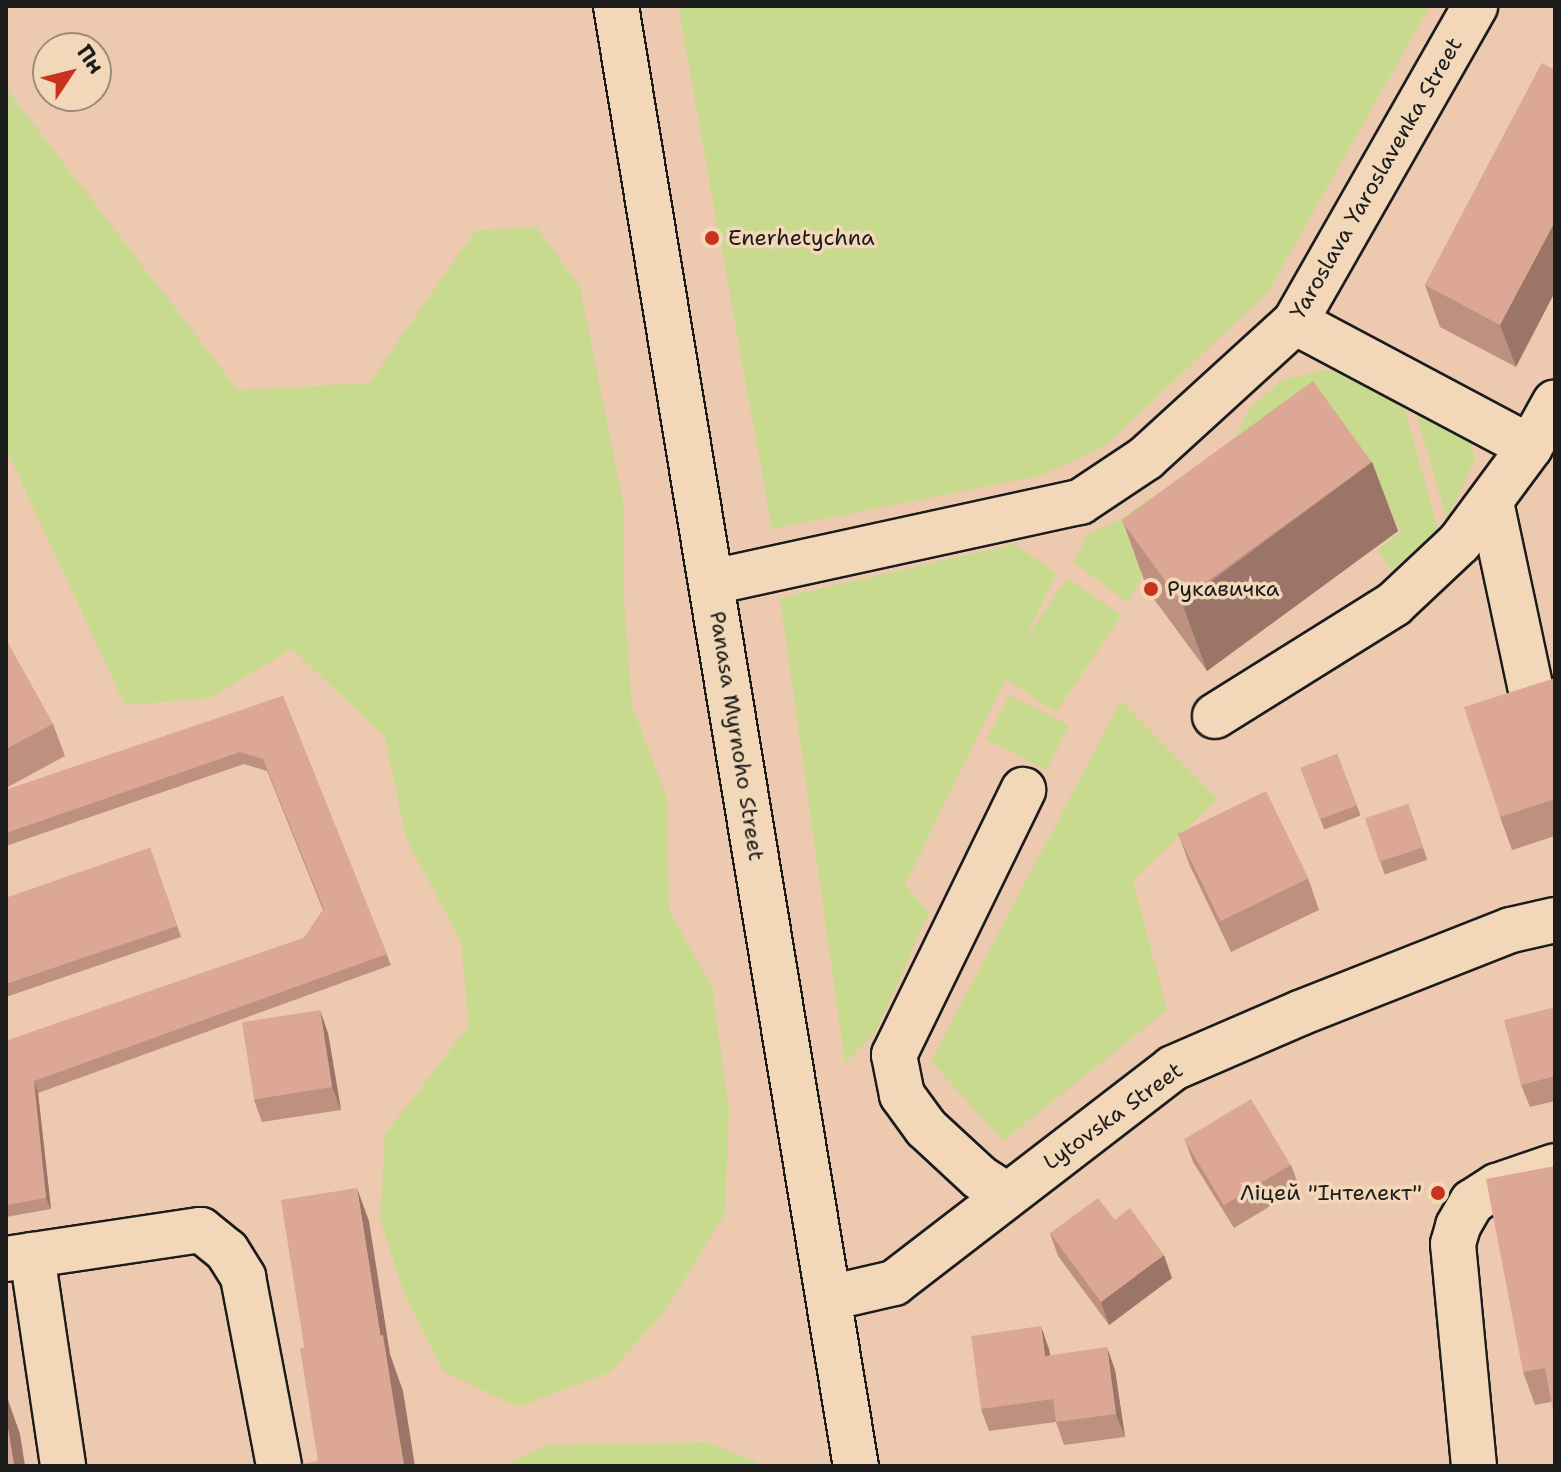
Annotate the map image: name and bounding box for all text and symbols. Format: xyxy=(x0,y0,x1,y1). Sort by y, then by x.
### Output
north arrow xyxy=(32,32,112,112)
street label: Yaroslava Yaroslavenka Street xyxy=(1284,33,1468,323)
text: Пн xyxy=(70,39,111,79)
place label: Enerhetychna xyxy=(728,225,875,251)
marker: Enerhetychna xyxy=(703,229,721,247)
place label: Рукавичка xyxy=(1167,576,1279,602)
marker: Рукавичка xyxy=(1142,580,1160,598)
street label: Panasa Myrnoho Street xyxy=(704,609,770,863)
street label: Lytovska Street xyxy=(1038,1057,1188,1175)
place label: Ліцей "Інтелект" xyxy=(1240,1180,1422,1206)
marker: Ліцей "Інтелект" xyxy=(1429,1184,1447,1202)

